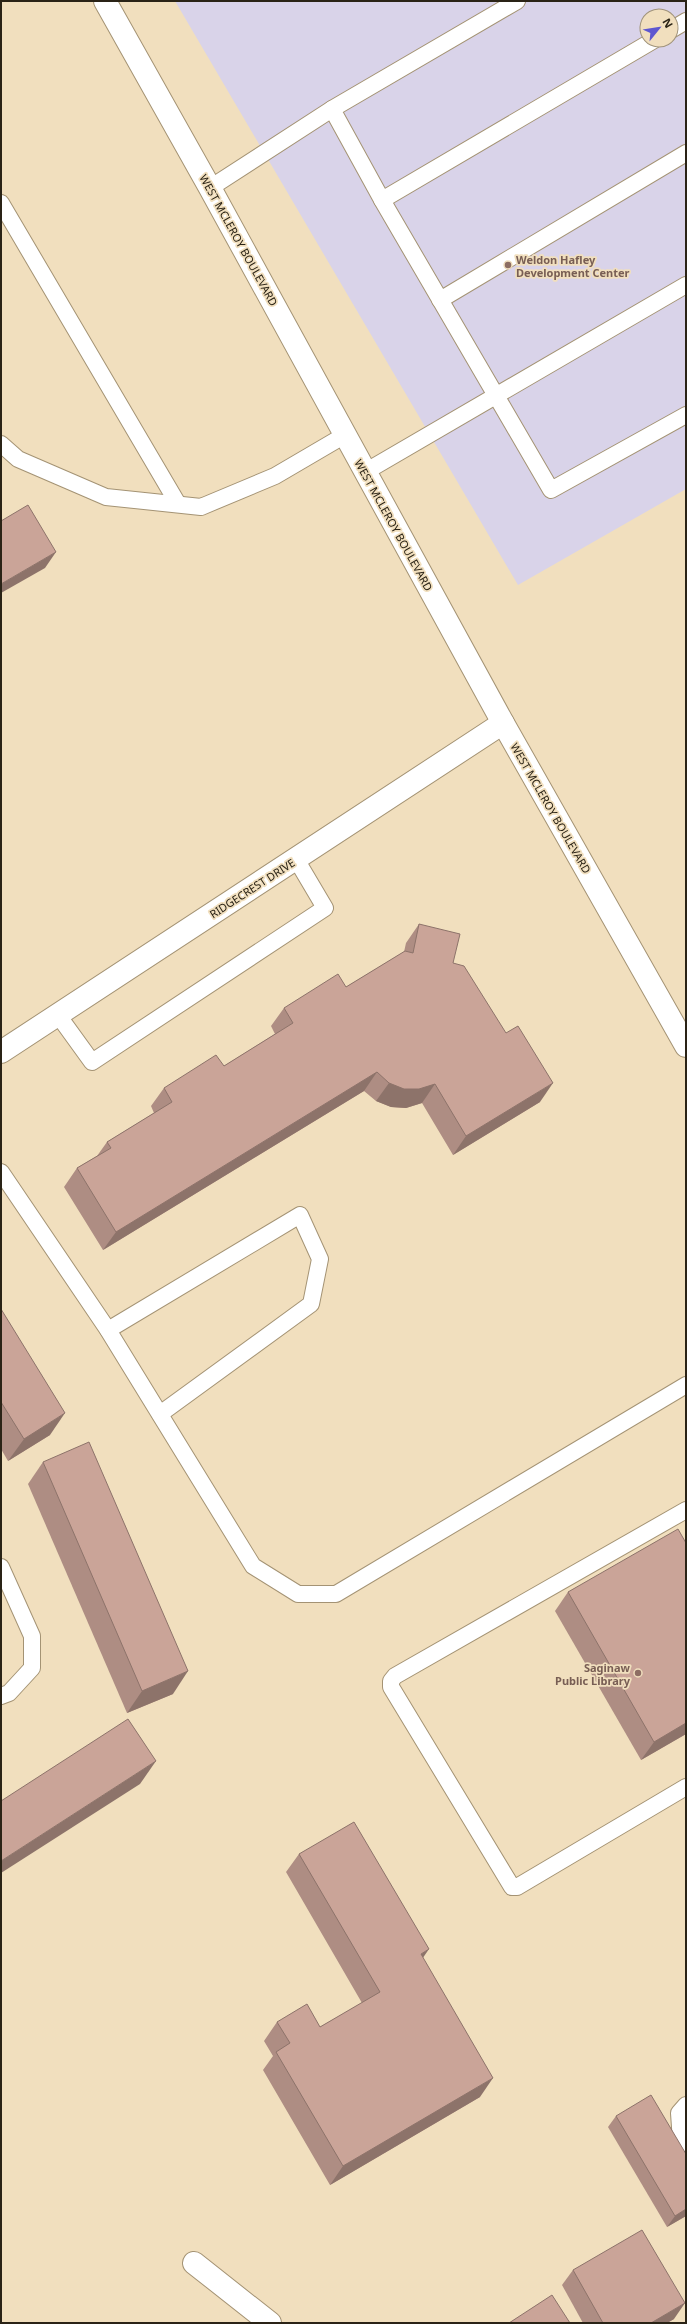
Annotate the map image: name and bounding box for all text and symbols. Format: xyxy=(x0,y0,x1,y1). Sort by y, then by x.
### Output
north arrow xyxy=(639,8,679,48)
text: N xyxy=(659,15,677,30)
street label: WEST MCLEROY BOULEVARD xyxy=(196,172,282,308)
place label: Weldon Hafley Development Center xyxy=(516,252,630,280)
marker: Weldon Hafley Development Center xyxy=(503,260,513,270)
street label: WEST MCLEROY BOULEVARD xyxy=(351,457,437,593)
street label: WEST MCLEROY BOULEVARD xyxy=(507,740,595,876)
street label: RIDGECREST DRIVE xyxy=(206,855,298,921)
place label: Saginaw Public Library xyxy=(555,1660,631,1688)
marker: Saginaw Public Library xyxy=(633,1668,643,1678)

